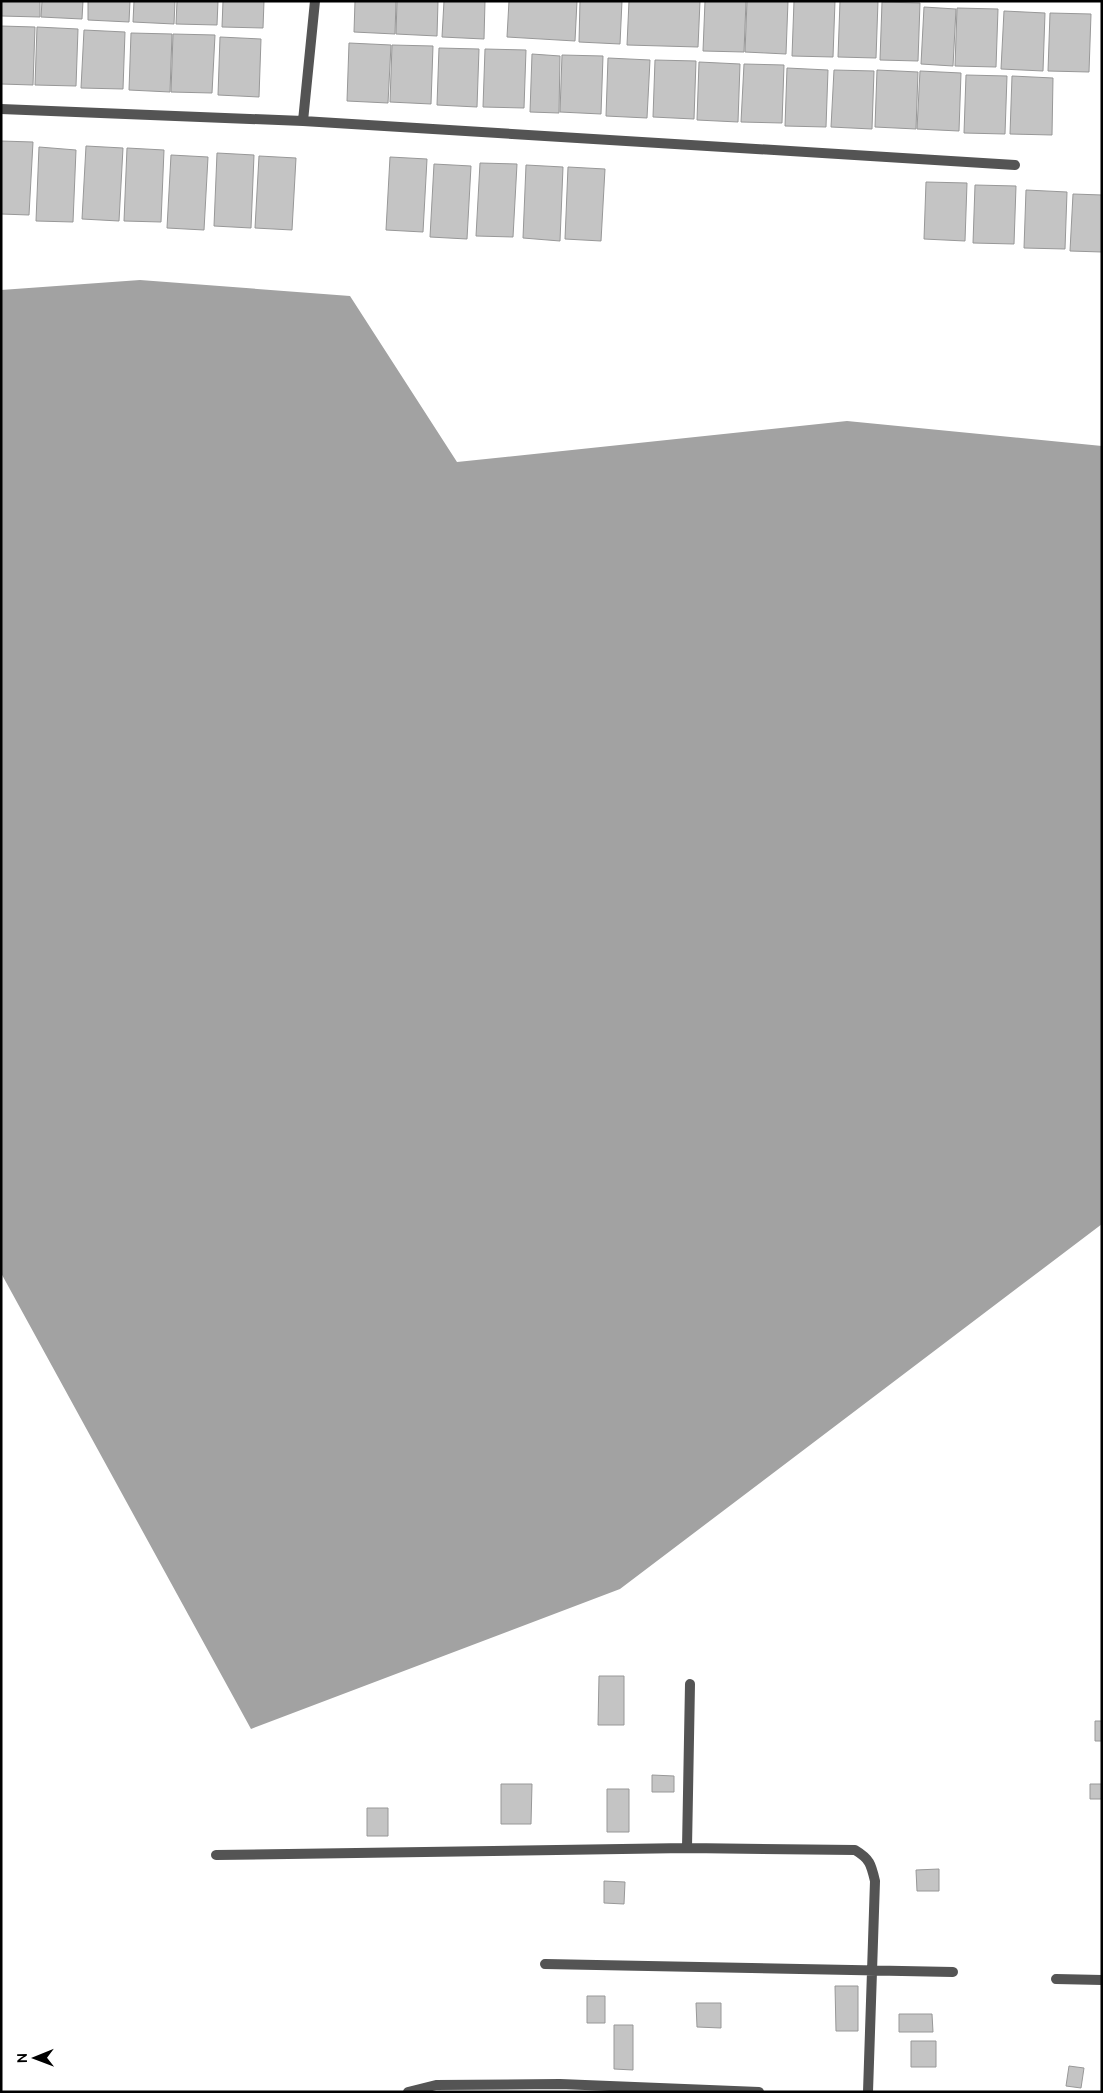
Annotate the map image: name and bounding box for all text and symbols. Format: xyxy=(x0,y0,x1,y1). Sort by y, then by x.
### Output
north arrow xyxy=(10,2033,60,2083)
text: N xyxy=(14,2053,30,2064)

